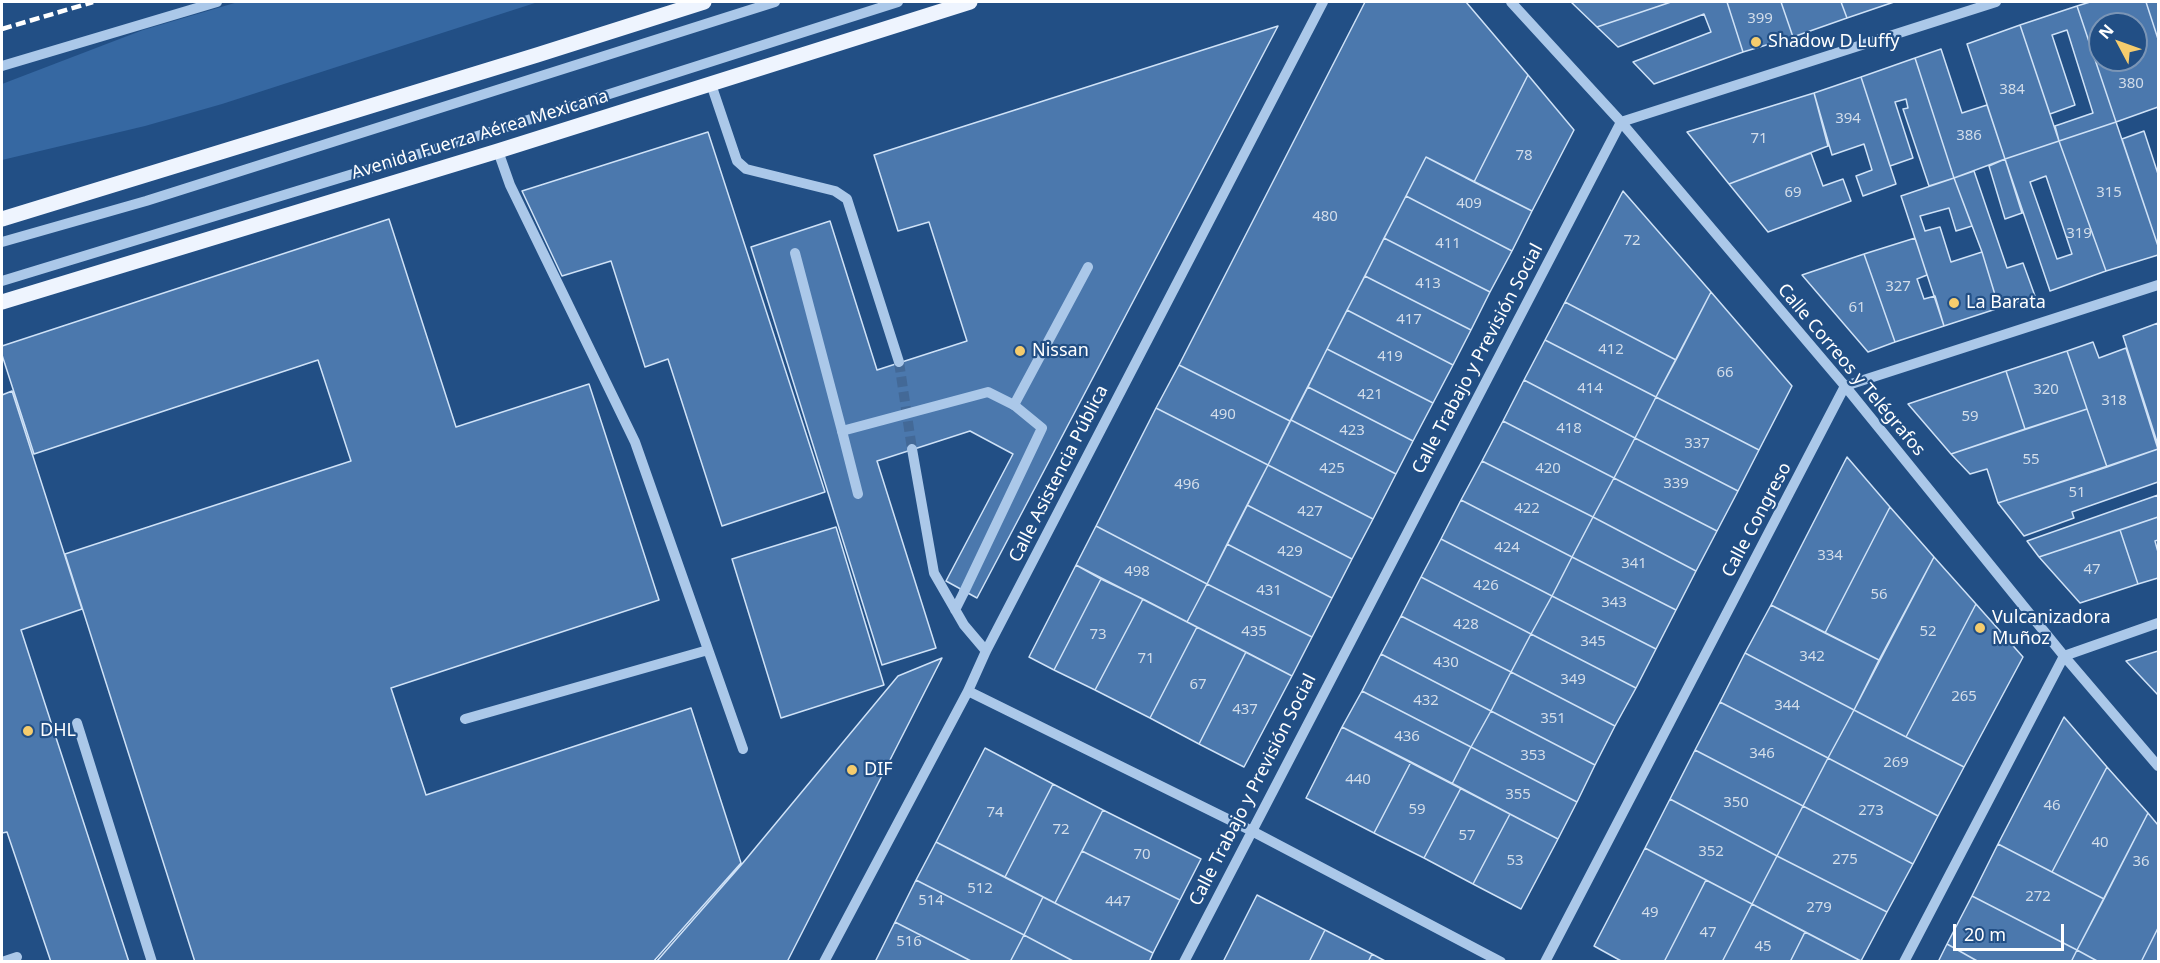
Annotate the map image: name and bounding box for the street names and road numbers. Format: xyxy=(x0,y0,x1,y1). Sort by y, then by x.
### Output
street label: Avenida Fuerza Aérea Mexicana xyxy=(349,86,611,184)
street label: Calle Trabajo y Previsión Social xyxy=(1408,240,1548,478)
street label: Calle Correos y Telégrafos xyxy=(1773,279,1929,461)
street label: Calle Asistencia Pública xyxy=(1005,382,1113,566)
street label: Calle Congreso xyxy=(1718,459,1796,581)
street label: Calle Trabajo y Previsión Social xyxy=(1185,670,1321,910)

